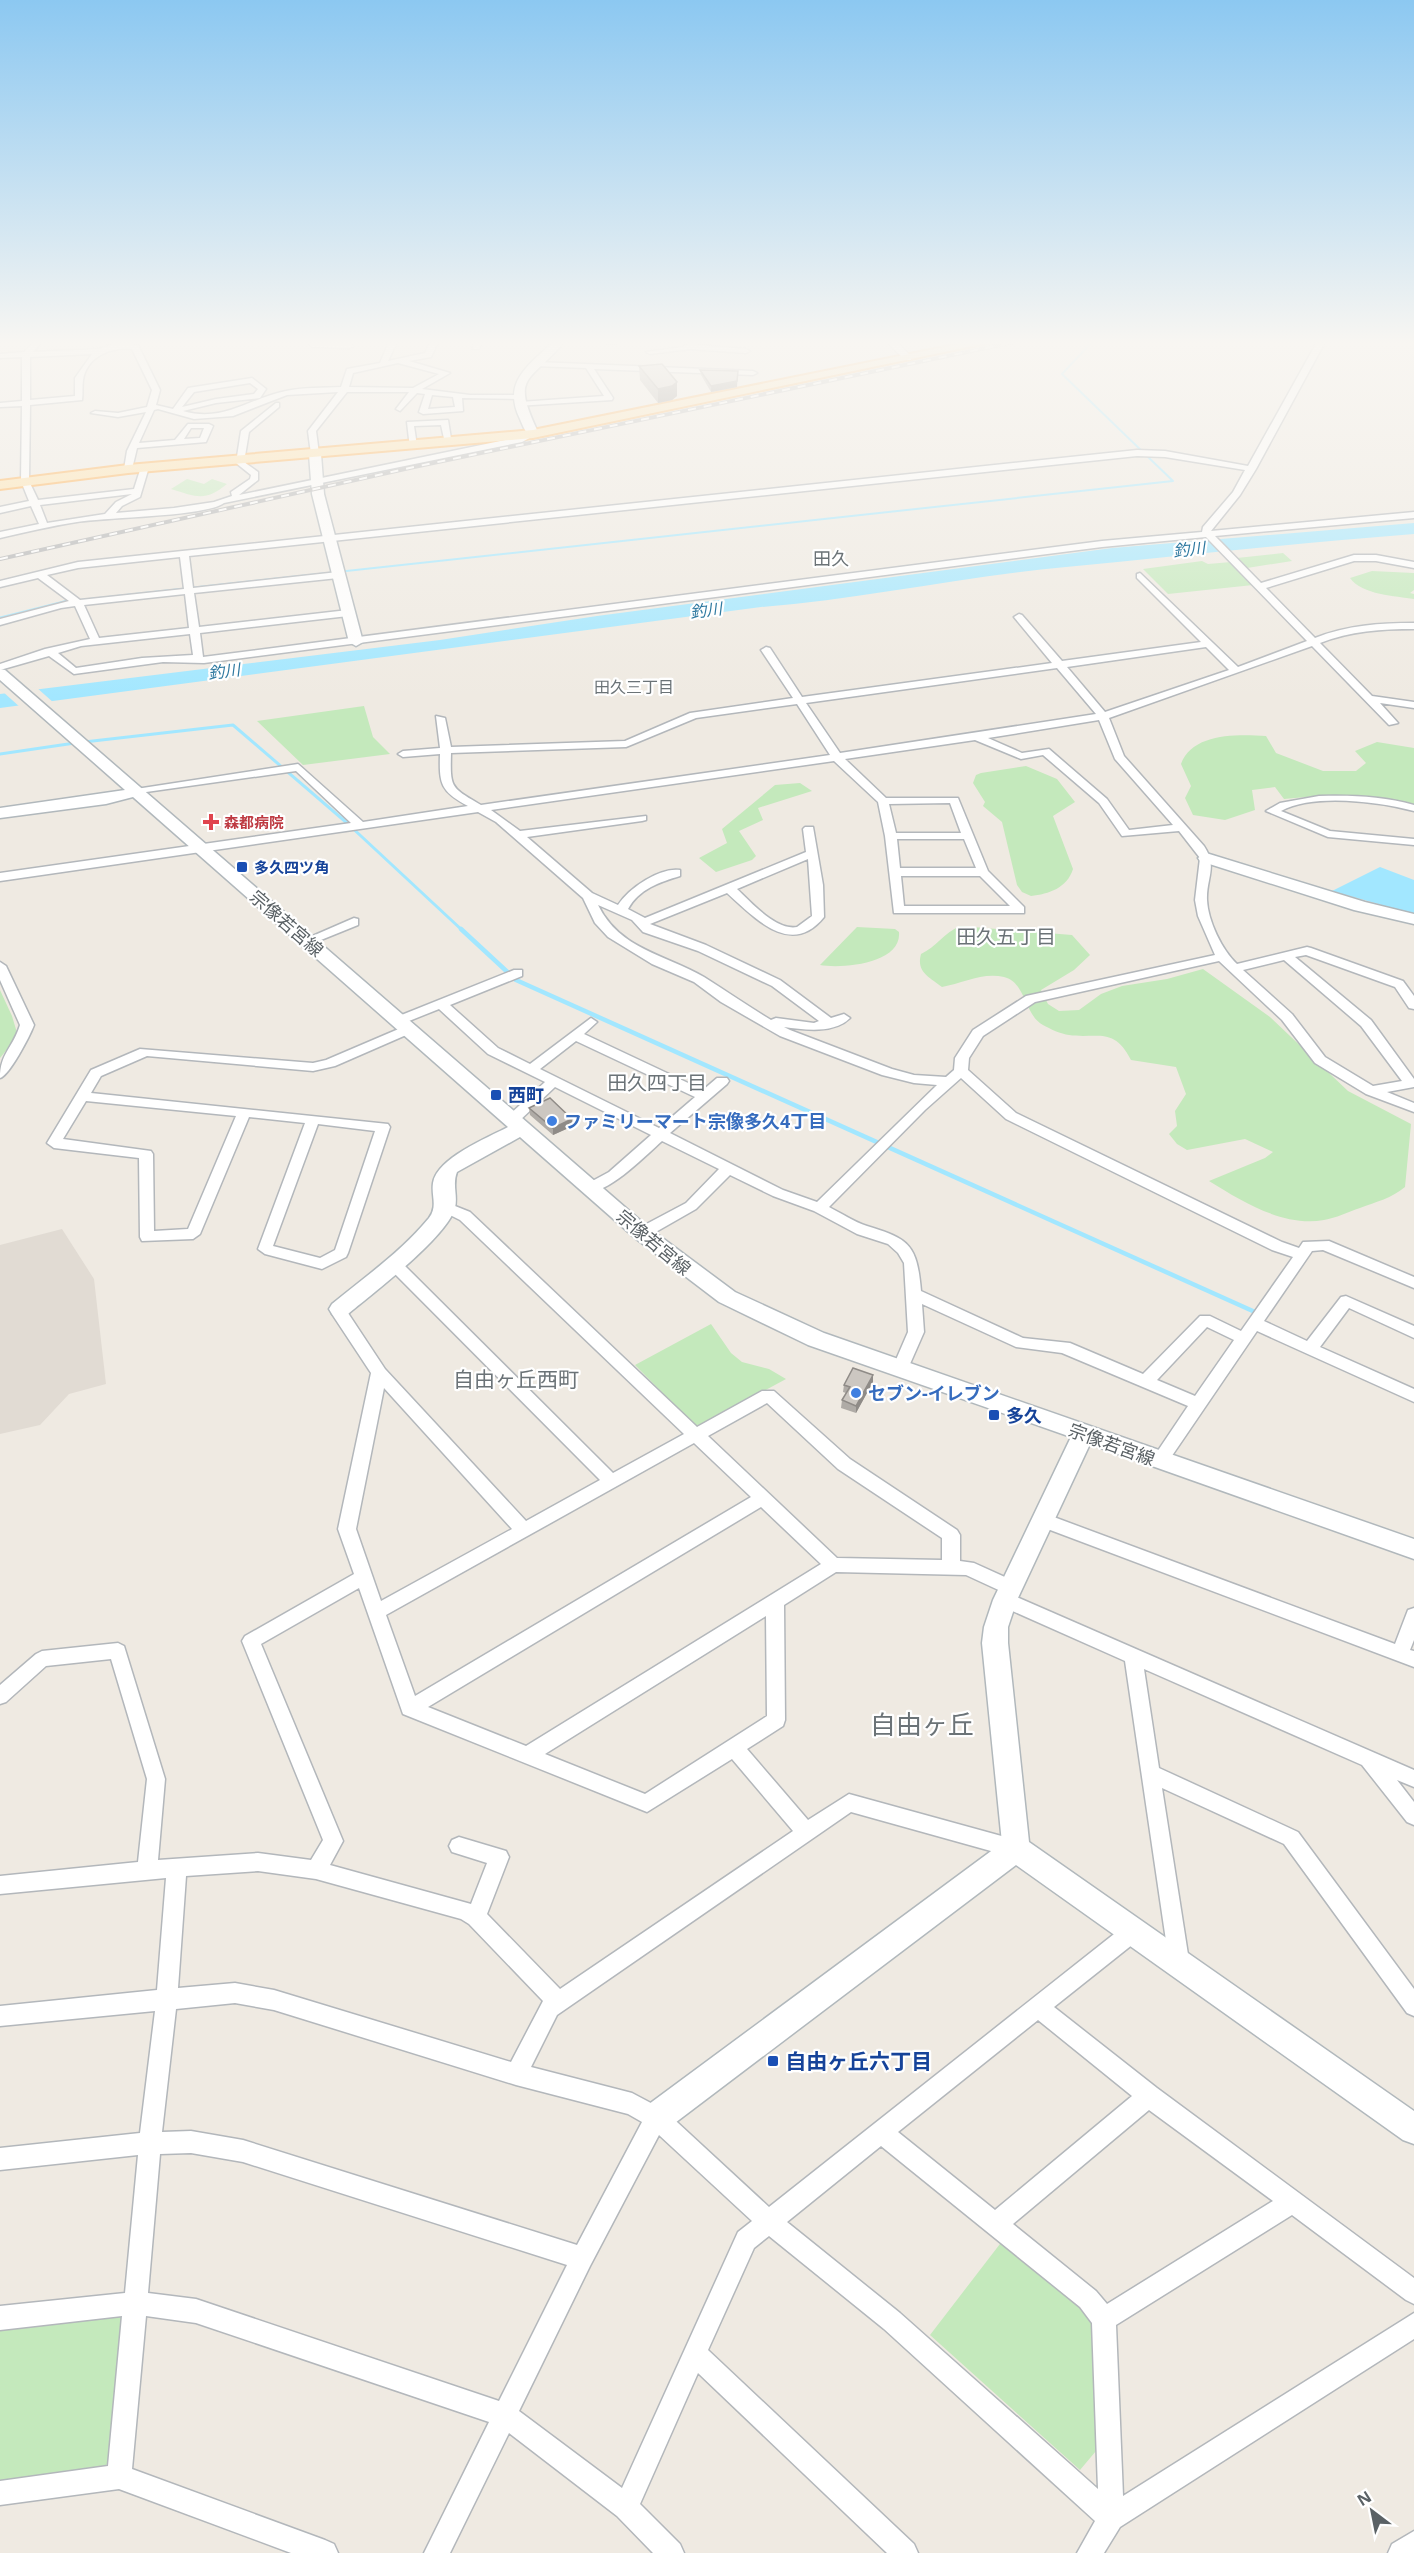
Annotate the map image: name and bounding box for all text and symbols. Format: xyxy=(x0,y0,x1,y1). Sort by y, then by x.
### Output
water label: 釣川 xyxy=(1172,536,1208,562)
district label: 田久 xyxy=(813,546,849,570)
water label: 釣川 xyxy=(689,597,725,623)
water label: 釣川 xyxy=(207,658,243,684)
district label: 田久三丁目 xyxy=(594,676,674,698)
place label: 森都病院 xyxy=(224,812,284,832)
marker: 森都病院 xyxy=(202,813,220,831)
place label: 多久四ツ角 xyxy=(254,857,329,877)
marker: 多久四ツ角 xyxy=(235,860,249,874)
street label: 宗像若宮線 xyxy=(245,884,329,962)
district label: 田久五丁目 xyxy=(956,923,1056,950)
district label: 田久四丁目 xyxy=(607,1069,707,1096)
place label: 西町 xyxy=(508,1083,544,1107)
marker: 西町 xyxy=(489,1088,503,1102)
place label: ファミリーマート宗像多久4丁目 xyxy=(564,1109,826,1133)
marker: ファミリーマート宗像多久4丁目 xyxy=(545,1114,559,1128)
street label: 宗像若宮線 xyxy=(612,1204,696,1280)
district label: 自由ヶ丘西町 xyxy=(453,1365,579,1393)
place label: セブン-イレブン xyxy=(868,1381,1000,1405)
marker: セブン-イレブン xyxy=(849,1386,863,1400)
place label: 多久 xyxy=(1006,1403,1042,1427)
marker: 多久 xyxy=(987,1408,1001,1422)
street label: 宗像若宮線 xyxy=(1066,1417,1158,1471)
district label: 自由ヶ丘 xyxy=(870,1706,974,1742)
place label: 自由ヶ丘六丁目 xyxy=(785,2047,932,2075)
marker: 自由ヶ丘六丁目 xyxy=(766,2054,780,2068)
north arrow xyxy=(1342,2481,1402,2541)
text: N xyxy=(1353,2486,1375,2511)

